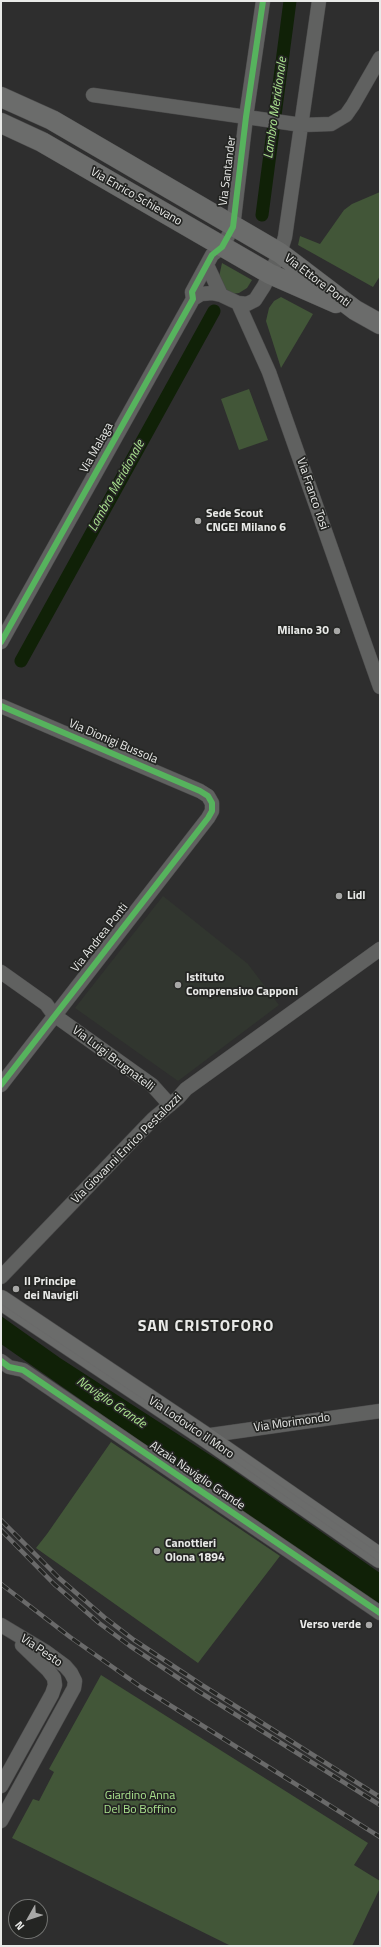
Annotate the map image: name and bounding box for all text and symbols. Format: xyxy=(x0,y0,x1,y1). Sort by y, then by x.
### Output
water label: Lambro Meridionale xyxy=(261,56,291,160)
street label: Via Santander xyxy=(217,135,239,207)
street label: Via Enrico Schievano xyxy=(88,165,184,229)
street label: Via Ettore Ponti xyxy=(281,251,353,311)
street label: Via Malaga xyxy=(77,420,117,476)
water label: Lambro Meridionale xyxy=(85,438,149,534)
street label: Via Franco Tosi xyxy=(293,456,331,532)
place label: Sede Scout CNGEI Milano 6 xyxy=(206,507,286,535)
marker: Sede Scout CNGEI Milano 6 xyxy=(193,516,203,526)
place label: Milano 30 xyxy=(277,624,329,638)
marker: Milano 30 xyxy=(332,626,342,636)
street label: Via Dionigi Bussola xyxy=(66,717,160,767)
place label: Lidl xyxy=(347,889,366,903)
marker: Lidl xyxy=(334,891,344,901)
street label: Via Andrea Ponti xyxy=(69,901,131,975)
place label: Istituto Comprensivo Capponi xyxy=(186,971,298,999)
marker: Istituto Comprensivo Capponi xyxy=(173,980,183,990)
street label: Via Luigi Brugnatelli xyxy=(69,1023,157,1095)
street label: Via Giovanni Enrico Pestalozzi xyxy=(69,1091,185,1207)
place label: II Principe dei Navigli xyxy=(24,1275,79,1303)
marker: II Principe dei Navigli xyxy=(11,1284,21,1294)
district label: SAN CRISTOFORO xyxy=(138,1317,274,1337)
water label: Naviglio Grande xyxy=(73,1374,149,1432)
street label: Via Lodovico il Moro xyxy=(145,1394,237,1462)
street label: Via Morimondo xyxy=(253,1411,331,1435)
street label: Alzaia Naviglio Grande xyxy=(147,1439,247,1513)
place label: Canottieri Olona 1894 xyxy=(165,1537,225,1565)
marker: Canottieri Olona 1894 xyxy=(152,1546,162,1556)
place label: Verso verde xyxy=(300,1618,361,1632)
marker: Verso verde xyxy=(364,1620,374,1630)
street label: Via Pesto xyxy=(17,1632,65,1670)
park label: Giardino Anna Del Bo Boffino xyxy=(104,1789,176,1817)
north arrow xyxy=(8,1899,48,1939)
text: N xyxy=(11,1918,28,1934)

